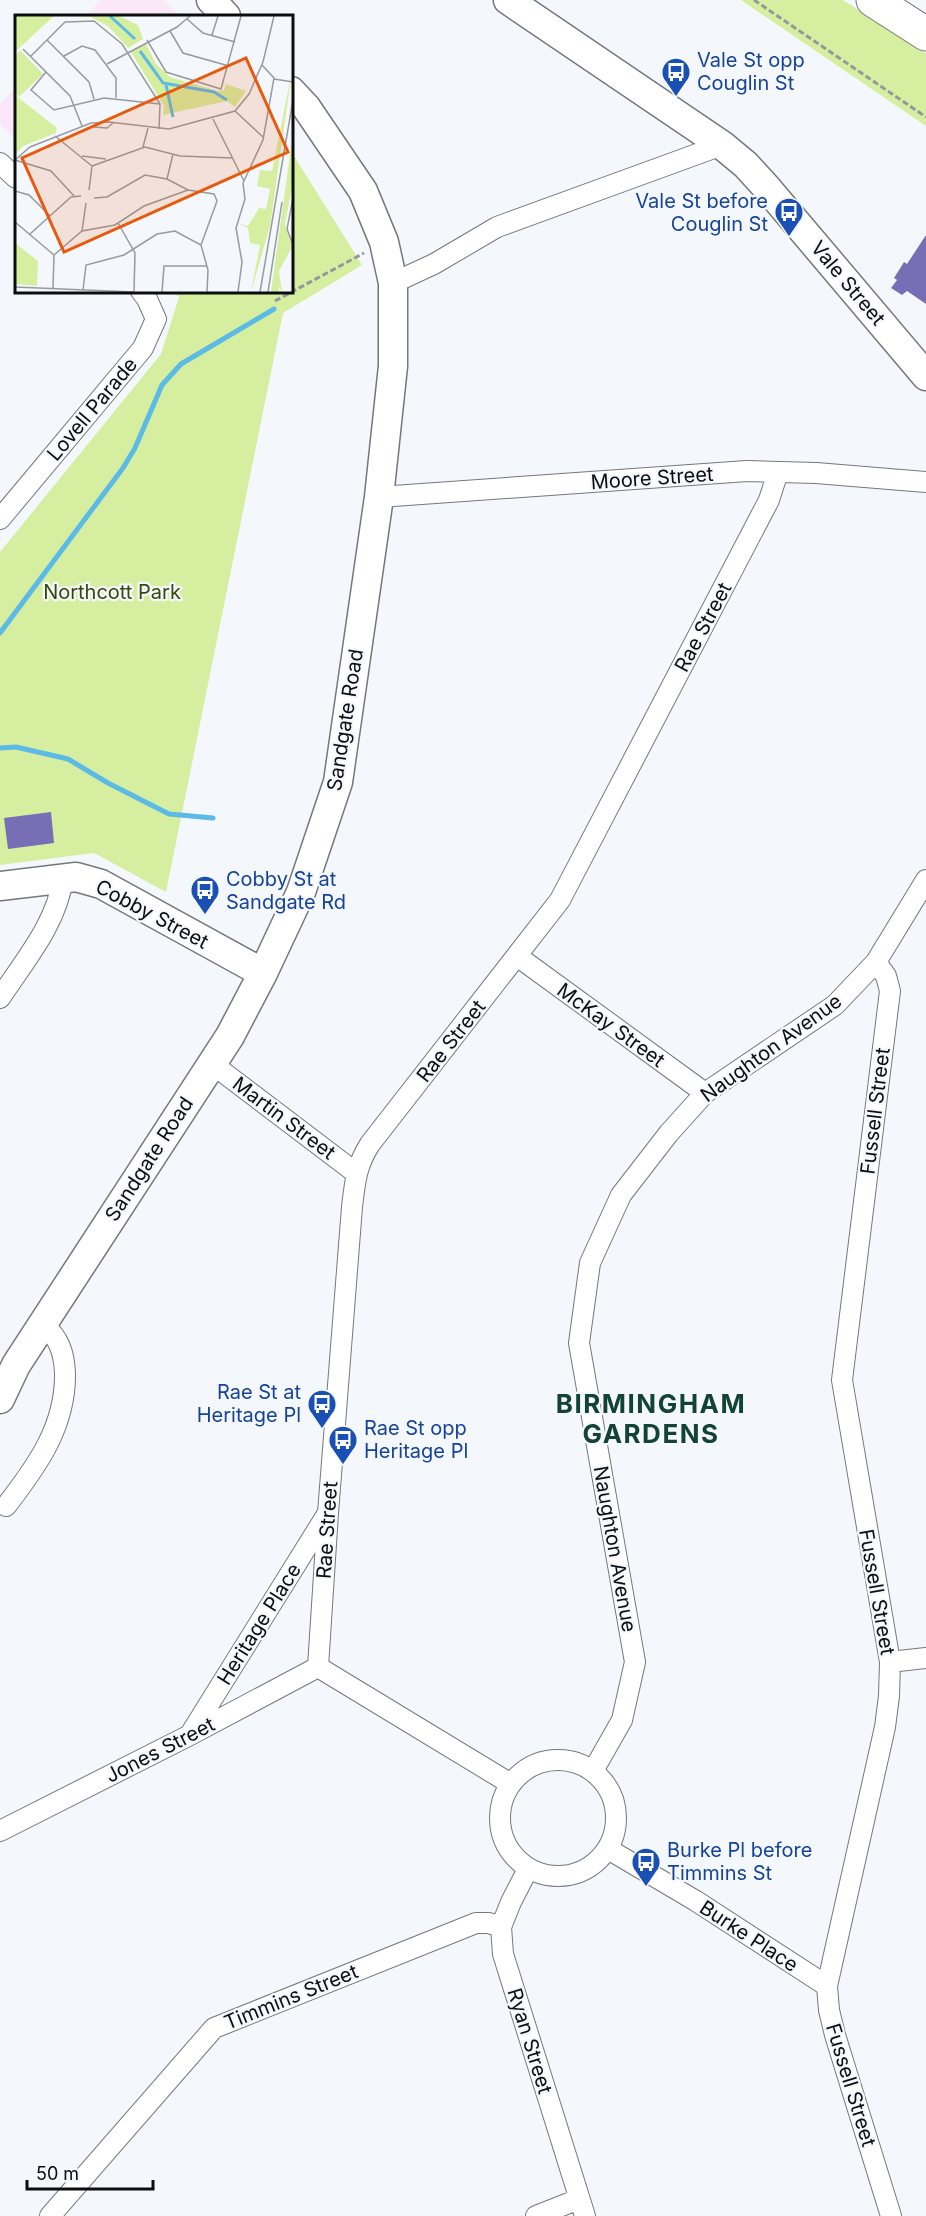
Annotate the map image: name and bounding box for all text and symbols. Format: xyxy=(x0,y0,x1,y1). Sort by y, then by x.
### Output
inset map xyxy=(15,15,292,292)
place label: Vale St opp Couglin St xyxy=(697,48,805,95)
bus stop icon: Vale St opp Couglin St xyxy=(660,56,692,98)
place label: Vale St before Couglin St xyxy=(635,189,768,236)
bus stop icon: Vale St before Couglin St xyxy=(773,196,805,238)
street label: Vale Street xyxy=(806,236,890,330)
street label: Lovell Parade xyxy=(42,352,142,466)
street label: Moore Street xyxy=(590,462,715,494)
street label: Rae Street xyxy=(669,578,737,676)
park label: Northcott Park xyxy=(43,580,181,604)
street label: Sandgate Road xyxy=(322,647,368,793)
place label: Cobby St at Sandgate Rd xyxy=(226,867,346,914)
street label: Cobby Street xyxy=(92,874,213,954)
bus stop icon: Cobby St at Sandgate Rd xyxy=(189,874,221,916)
street label: McKay Street xyxy=(553,978,670,1072)
street label: Naughton Avenue xyxy=(696,989,846,1107)
street label: Rae Street xyxy=(411,995,491,1087)
street label: Fussell Street xyxy=(855,1046,895,1176)
street label: Martin Street xyxy=(228,1072,340,1165)
street label: Sandgate Road xyxy=(100,1092,198,1226)
place label: Rae St at Heritage Pl xyxy=(197,1380,301,1427)
bus stop icon: Rae St at Heritage Pl xyxy=(306,1388,338,1430)
district label: BIRMINGHAM GARDENS xyxy=(556,1388,746,1449)
place label: Rae St opp Heritage Pl xyxy=(364,1416,468,1463)
bus stop icon: Rae St opp Heritage Pl xyxy=(327,1424,359,1466)
street label: Naughton Avenue xyxy=(589,1464,641,1634)
street label: Rae Street xyxy=(312,1480,342,1580)
street label: Fussell Street xyxy=(854,1527,900,1657)
street label: Heritage Place xyxy=(212,1559,306,1689)
street label: Jones Street xyxy=(101,1712,219,1788)
place label: Burke Pl before Timmins St xyxy=(667,1838,812,1885)
bus stop icon: Burke Pl before Timmins St xyxy=(630,1846,662,1888)
street label: Burke Place xyxy=(695,1895,803,1977)
street label: Timmins Street xyxy=(221,1959,362,2035)
street label: Ryan Street xyxy=(503,1985,558,2097)
street label: Fussell Street xyxy=(821,2021,881,2150)
scale bar xyxy=(27,2153,153,2191)
text: 50 m xyxy=(36,2163,79,2184)

